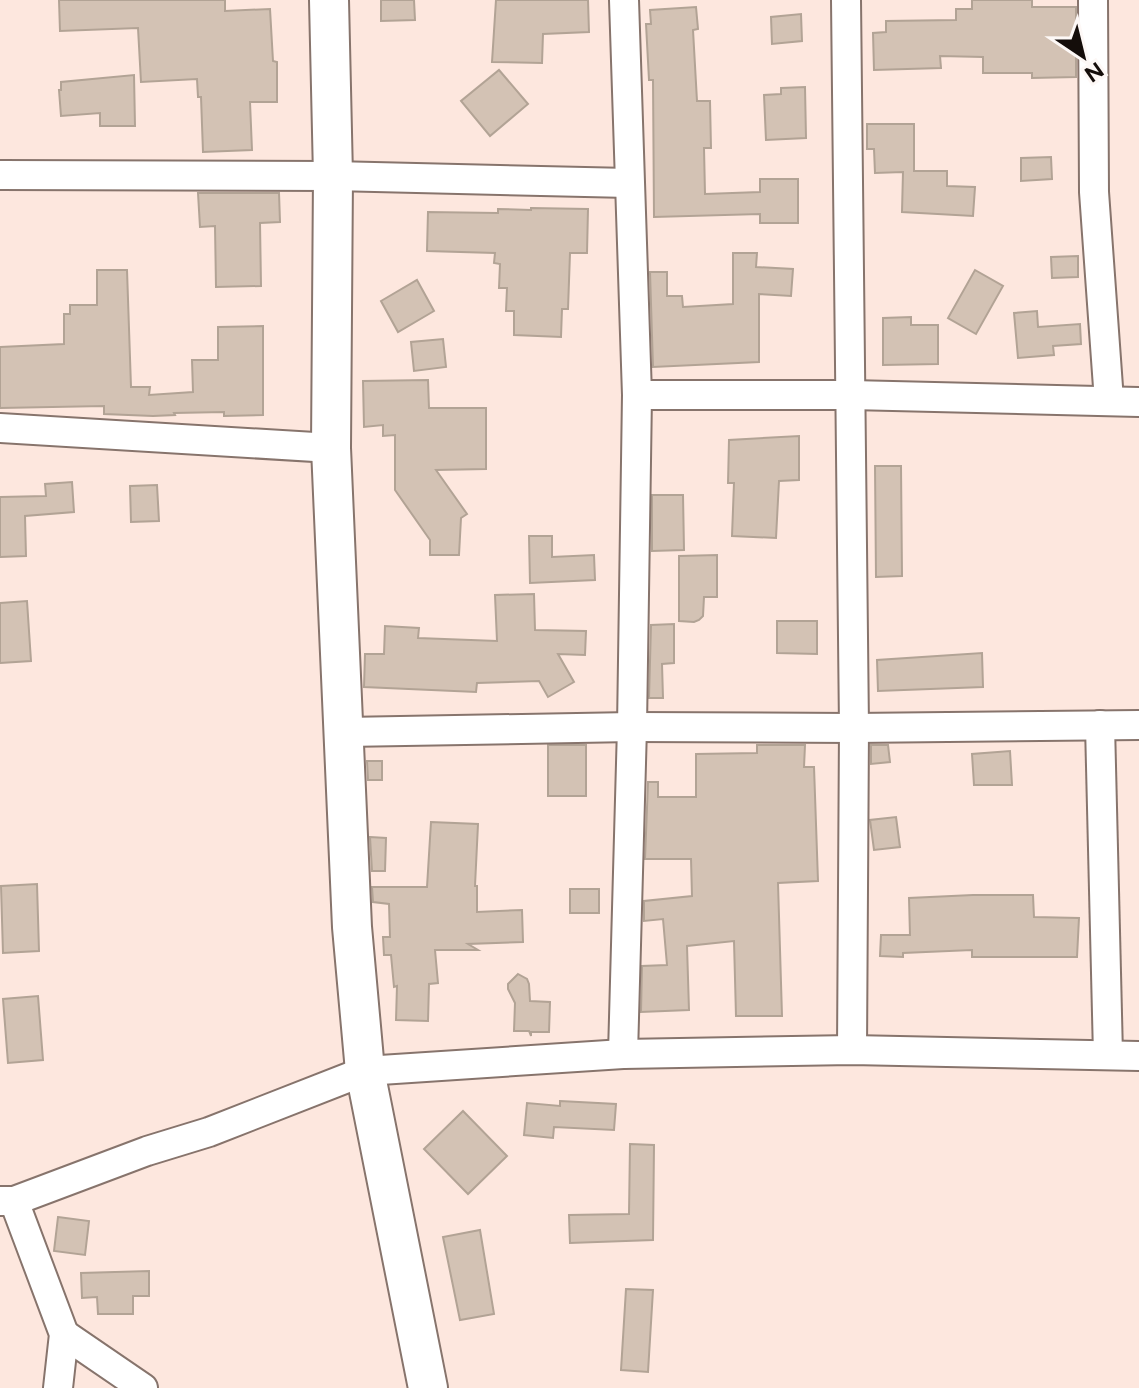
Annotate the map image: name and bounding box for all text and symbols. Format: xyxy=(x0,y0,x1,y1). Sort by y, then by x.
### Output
north arrow xyxy=(1043,16,1123,96)
text: N xyxy=(1079,56,1109,88)

